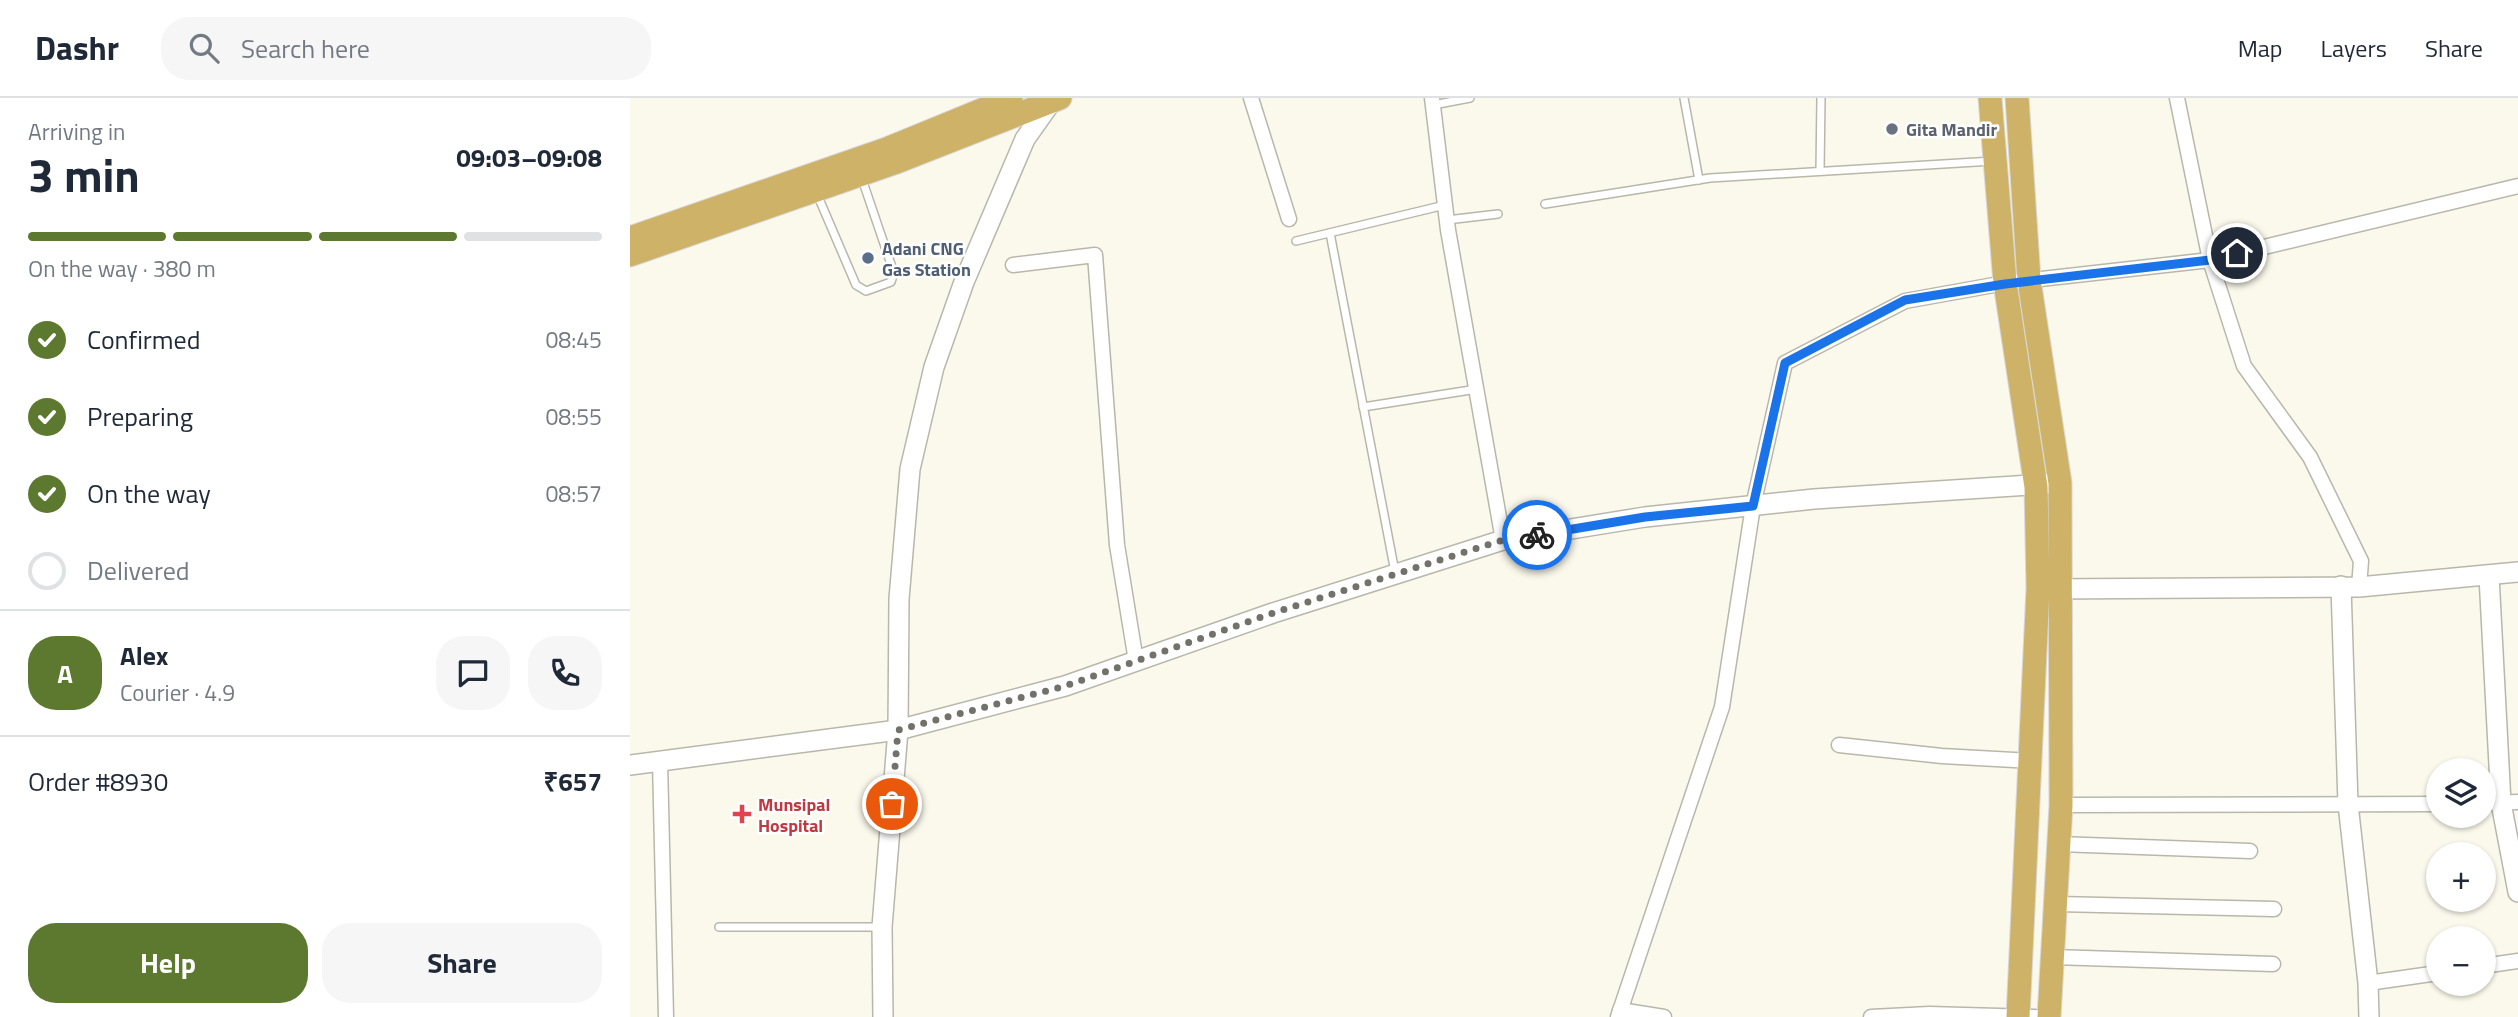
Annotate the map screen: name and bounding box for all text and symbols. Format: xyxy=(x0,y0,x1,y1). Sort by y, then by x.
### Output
search box xyxy=(161,17,651,80)
text: Dashr xyxy=(35,23,119,73)
icon: search xyxy=(185,29,223,67)
text: Search here xyxy=(241,29,370,68)
text: Map xyxy=(2238,30,2283,66)
text: Layers xyxy=(2321,30,2387,66)
text: Share xyxy=(2425,30,2483,66)
text: Arriving in xyxy=(28,114,125,149)
place label: Gita Mandir xyxy=(1906,116,1997,143)
marker: Gita Mandir xyxy=(1884,121,1900,137)
text: 09:03–09:08 xyxy=(456,138,602,177)
text: 3 min xyxy=(28,140,140,210)
pin xyxy=(2207,223,2267,283)
icon: home xyxy=(2218,234,2256,272)
place label: Adani CNG Gas Station xyxy=(882,235,971,283)
marker: Adani CNG Gas Station xyxy=(860,250,876,266)
text: On the way · 380 m xyxy=(28,251,216,286)
text: Confirmed xyxy=(87,320,201,359)
icon: check xyxy=(28,321,66,359)
text: 08:45 xyxy=(545,322,602,357)
text: Preparing xyxy=(87,397,193,436)
icon: check xyxy=(28,398,66,436)
text: 08:55 xyxy=(545,399,602,434)
text: On the way xyxy=(87,474,211,513)
icon: check xyxy=(28,475,66,513)
text: 08:57 xyxy=(545,476,602,511)
courier xyxy=(1502,500,1572,570)
icon: bike xyxy=(1518,516,1556,554)
text: Delivered xyxy=(87,551,190,590)
text: Alex xyxy=(120,636,168,675)
button: chat xyxy=(436,636,510,710)
button: phone xyxy=(528,636,602,710)
text: A xyxy=(57,654,73,693)
text: Courier · 4.9 xyxy=(120,675,235,710)
map controls xyxy=(2426,758,2496,996)
button: layers xyxy=(2426,758,2496,828)
text: Order #8930 xyxy=(28,762,168,801)
text: ₹657 xyxy=(543,762,602,801)
pin xyxy=(862,774,922,834)
icon: bag xyxy=(873,785,911,823)
place label: Munsipal Hospital xyxy=(758,791,830,839)
marker: Munsipal Hospital xyxy=(732,804,752,824)
button: + xyxy=(2426,842,2496,912)
button: Help xyxy=(28,923,308,1003)
button: Share xyxy=(322,923,602,1003)
button: − xyxy=(2426,926,2496,996)

